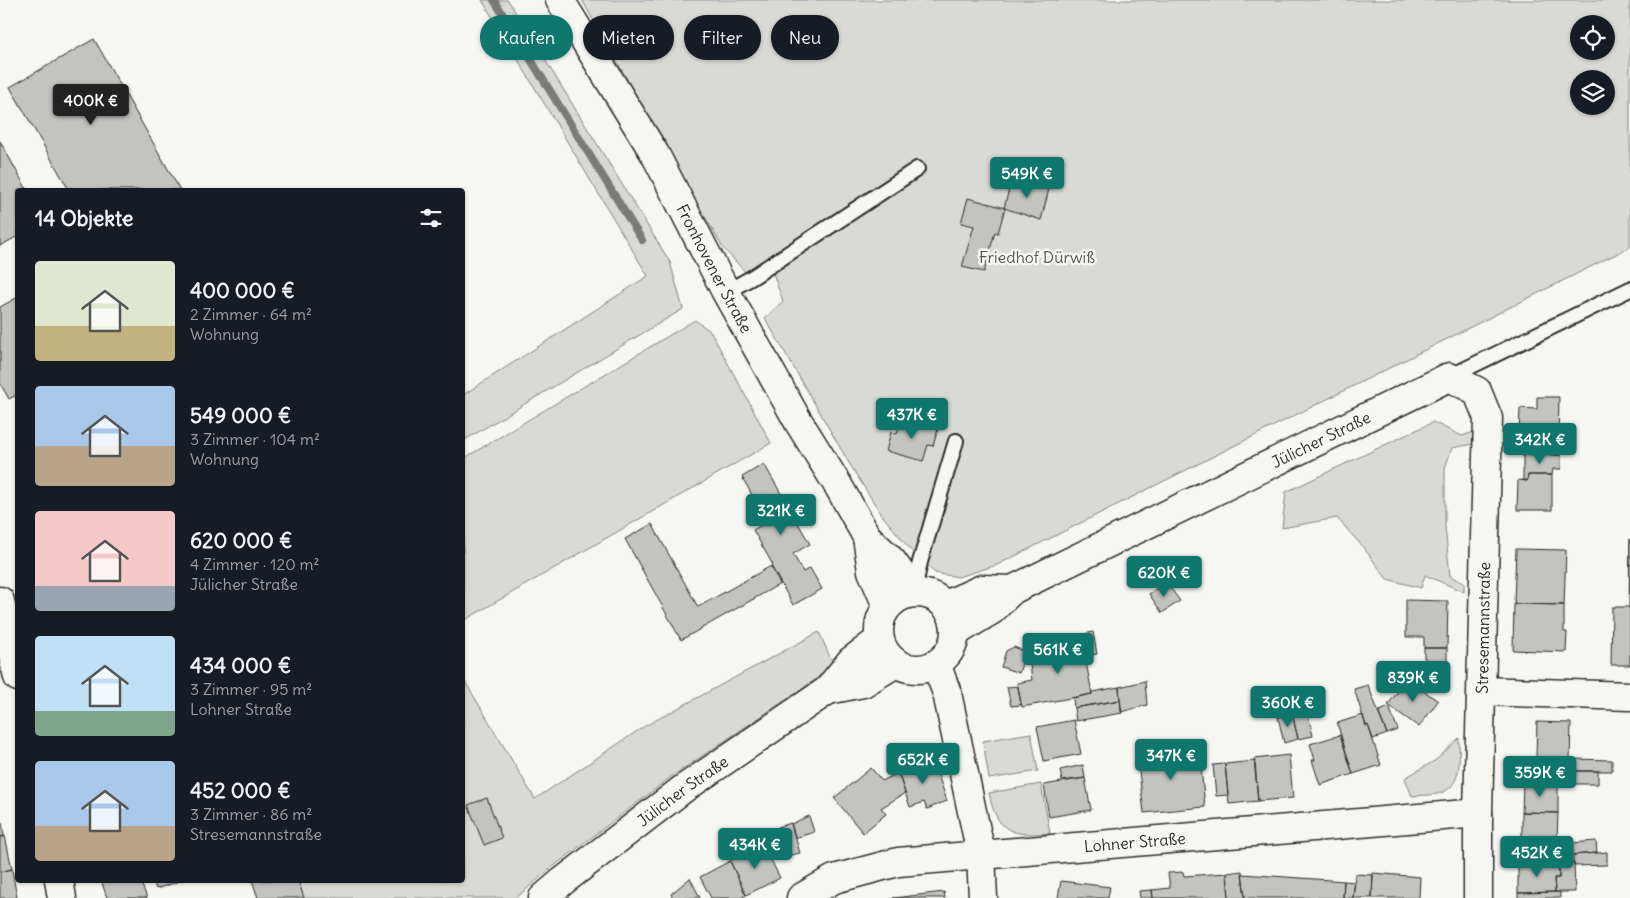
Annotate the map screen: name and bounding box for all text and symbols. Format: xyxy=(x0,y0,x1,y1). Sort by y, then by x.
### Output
chip: Kaufen xyxy=(480,15,573,60)
chip: Mieten xyxy=(583,15,674,60)
chip: Filter xyxy=(684,15,761,60)
chip: Neu xyxy=(771,15,839,60)
map controls xyxy=(1570,15,1615,115)
button: locate xyxy=(1570,15,1615,60)
button: layers xyxy=(1570,70,1615,115)
pin: 400K € xyxy=(50,84,132,126)
text: 400K € xyxy=(64,90,118,110)
pin: 549K € xyxy=(986,156,1068,199)
text: 549K € xyxy=(1001,163,1053,183)
street label: Fronhovener Straße xyxy=(672,201,757,336)
icon: filters xyxy=(417,204,445,232)
text: 14 Objekte xyxy=(35,205,133,232)
park label: Friedhof Dürwiß xyxy=(979,247,1095,267)
text: 400 000 € xyxy=(190,277,295,304)
icon: home xyxy=(75,281,135,341)
text: 2 Zimmer · 64 m² xyxy=(190,304,312,324)
text: Wohnung xyxy=(190,324,259,344)
pin: 437K € xyxy=(871,398,953,440)
text: 549 000 € xyxy=(190,402,291,429)
text: 437K € xyxy=(887,404,937,424)
icon: home xyxy=(75,406,135,466)
street label: Jülicher Straße xyxy=(1268,407,1374,472)
pin: 342K € xyxy=(1499,422,1581,465)
text: 3 Zimmer · 104 m² xyxy=(190,429,320,449)
text: 342K € xyxy=(1514,429,1566,449)
text: Wohnung xyxy=(190,449,259,469)
pin: 321K € xyxy=(740,494,822,536)
text: 321K € xyxy=(757,500,805,520)
text: 620 000 € xyxy=(190,527,292,554)
icon: home xyxy=(75,531,135,591)
text: 4 Zimmer · 120 m² xyxy=(190,554,320,574)
pin: 620K € xyxy=(1123,556,1205,598)
text: 620K € xyxy=(1138,562,1190,582)
street label: Stresemannstraße xyxy=(1472,562,1494,694)
text: Jülicher Straße xyxy=(190,574,298,594)
pin: 561K € xyxy=(1017,632,1099,675)
text: 561K € xyxy=(1034,639,1082,659)
text: 434 000 € xyxy=(190,652,291,679)
icon: home xyxy=(75,656,135,716)
pin: 839K € xyxy=(1372,660,1454,703)
text: 839K € xyxy=(1387,667,1439,687)
text: 3 Zimmer · 95 m² xyxy=(190,679,312,699)
pin: 360K € xyxy=(1247,686,1329,728)
text: 360K € xyxy=(1262,692,1314,712)
text: Lohner Straße xyxy=(190,699,292,719)
pin: 347K € xyxy=(1130,738,1212,781)
pin: 652K € xyxy=(882,742,964,785)
text: 347K € xyxy=(1146,745,1196,765)
text: 652K € xyxy=(897,749,949,769)
street label: Jülicher Straße xyxy=(633,751,732,831)
pin: 359K € xyxy=(1499,756,1581,798)
text: 359K € xyxy=(1514,762,1566,782)
text: 452 000 € xyxy=(190,777,291,804)
icon: home xyxy=(75,781,135,841)
text: 3 Zimmer · 86 m² xyxy=(190,804,312,824)
text: Stresemannstraße xyxy=(190,824,322,844)
pin: 434K € xyxy=(714,828,796,870)
street label: Lohner Straße xyxy=(1083,828,1186,856)
text: 434K € xyxy=(729,834,781,854)
pin: 452K € xyxy=(1496,836,1578,878)
text: 452K € xyxy=(1511,842,1563,862)

